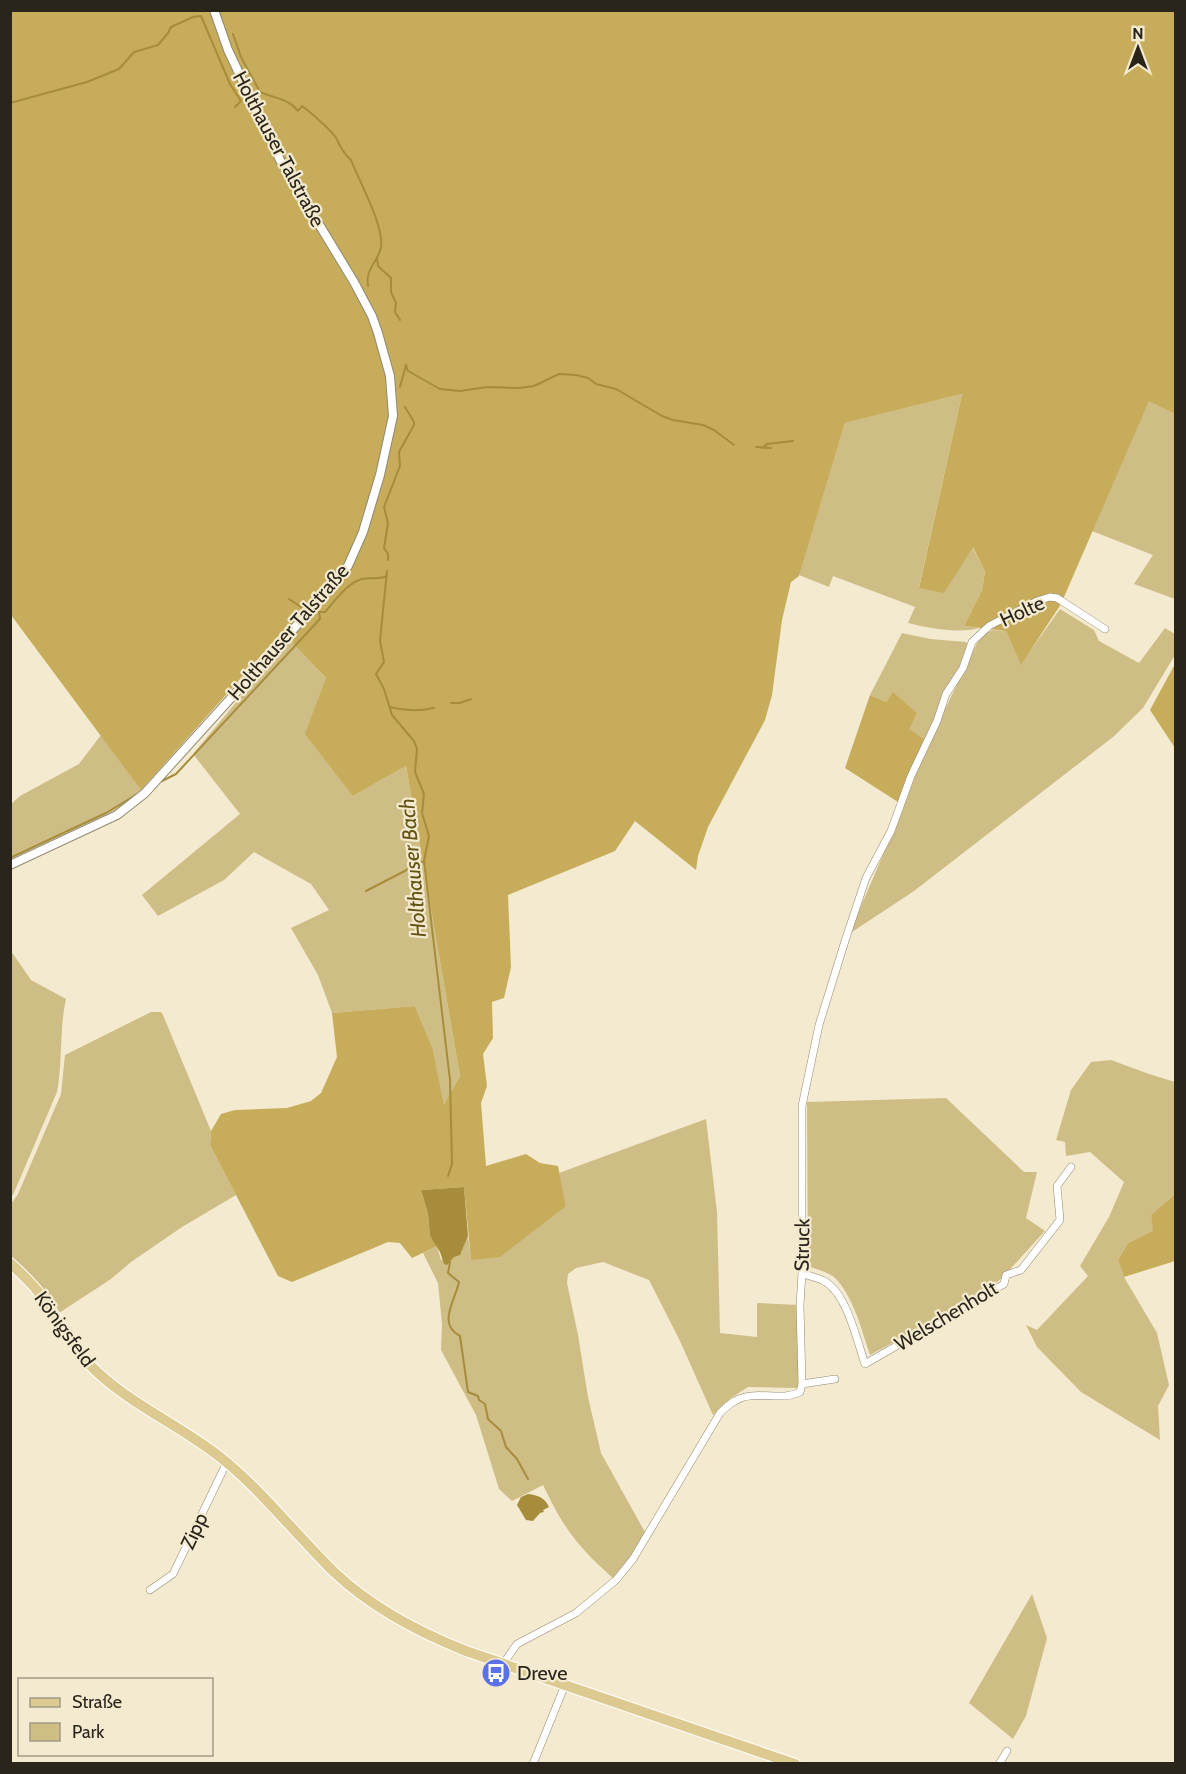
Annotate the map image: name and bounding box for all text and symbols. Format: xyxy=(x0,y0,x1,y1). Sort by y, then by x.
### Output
north arrow xyxy=(1108,18,1168,78)
text: N xyxy=(1132,24,1144,43)
street label: Holthauser Talstraße xyxy=(228,67,330,231)
street label: Holthauser Talstraße xyxy=(222,559,354,705)
street label: Holte xyxy=(996,590,1048,632)
water label: Holthauser Bach xyxy=(394,798,431,939)
street label: Struck xyxy=(790,1218,814,1272)
street label: Welschenholt xyxy=(890,1276,1002,1356)
street label: Königsfeld xyxy=(30,1286,100,1372)
street label: Zipp xyxy=(175,1509,213,1553)
bus stop icon: Dreve xyxy=(480,1657,512,1689)
place label: Dreve xyxy=(517,1661,568,1685)
legend xyxy=(18,1678,213,1756)
text: Straße xyxy=(72,1691,122,1713)
text: Park xyxy=(72,1721,105,1743)

